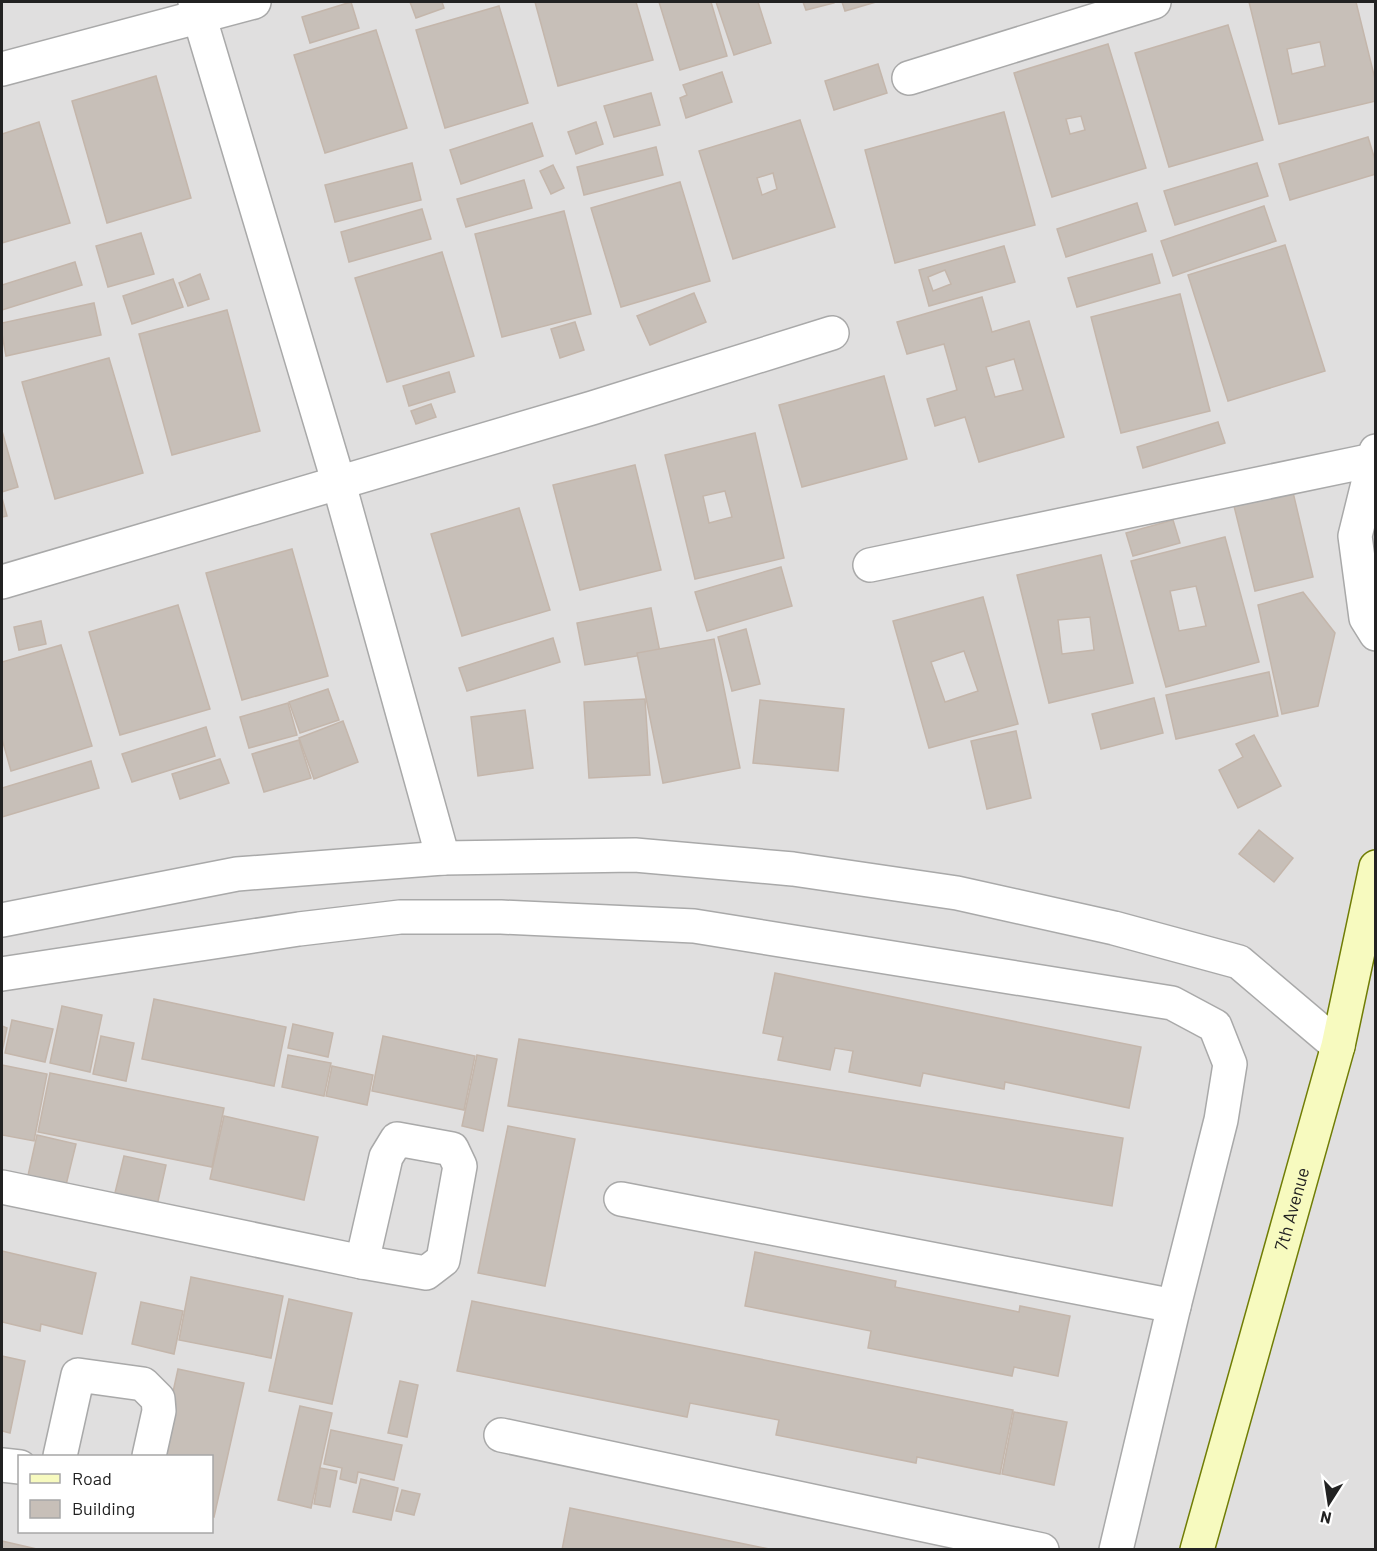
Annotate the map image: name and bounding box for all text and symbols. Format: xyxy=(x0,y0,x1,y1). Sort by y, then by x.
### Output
street label: 7th Avenue xyxy=(1269,1165,1314,1253)
legend xyxy=(18,1455,213,1533)
text: Road xyxy=(72,1467,112,1489)
north arrow xyxy=(1299,1473,1359,1533)
text: Building xyxy=(72,1497,135,1519)
text: N xyxy=(1319,1508,1333,1529)

